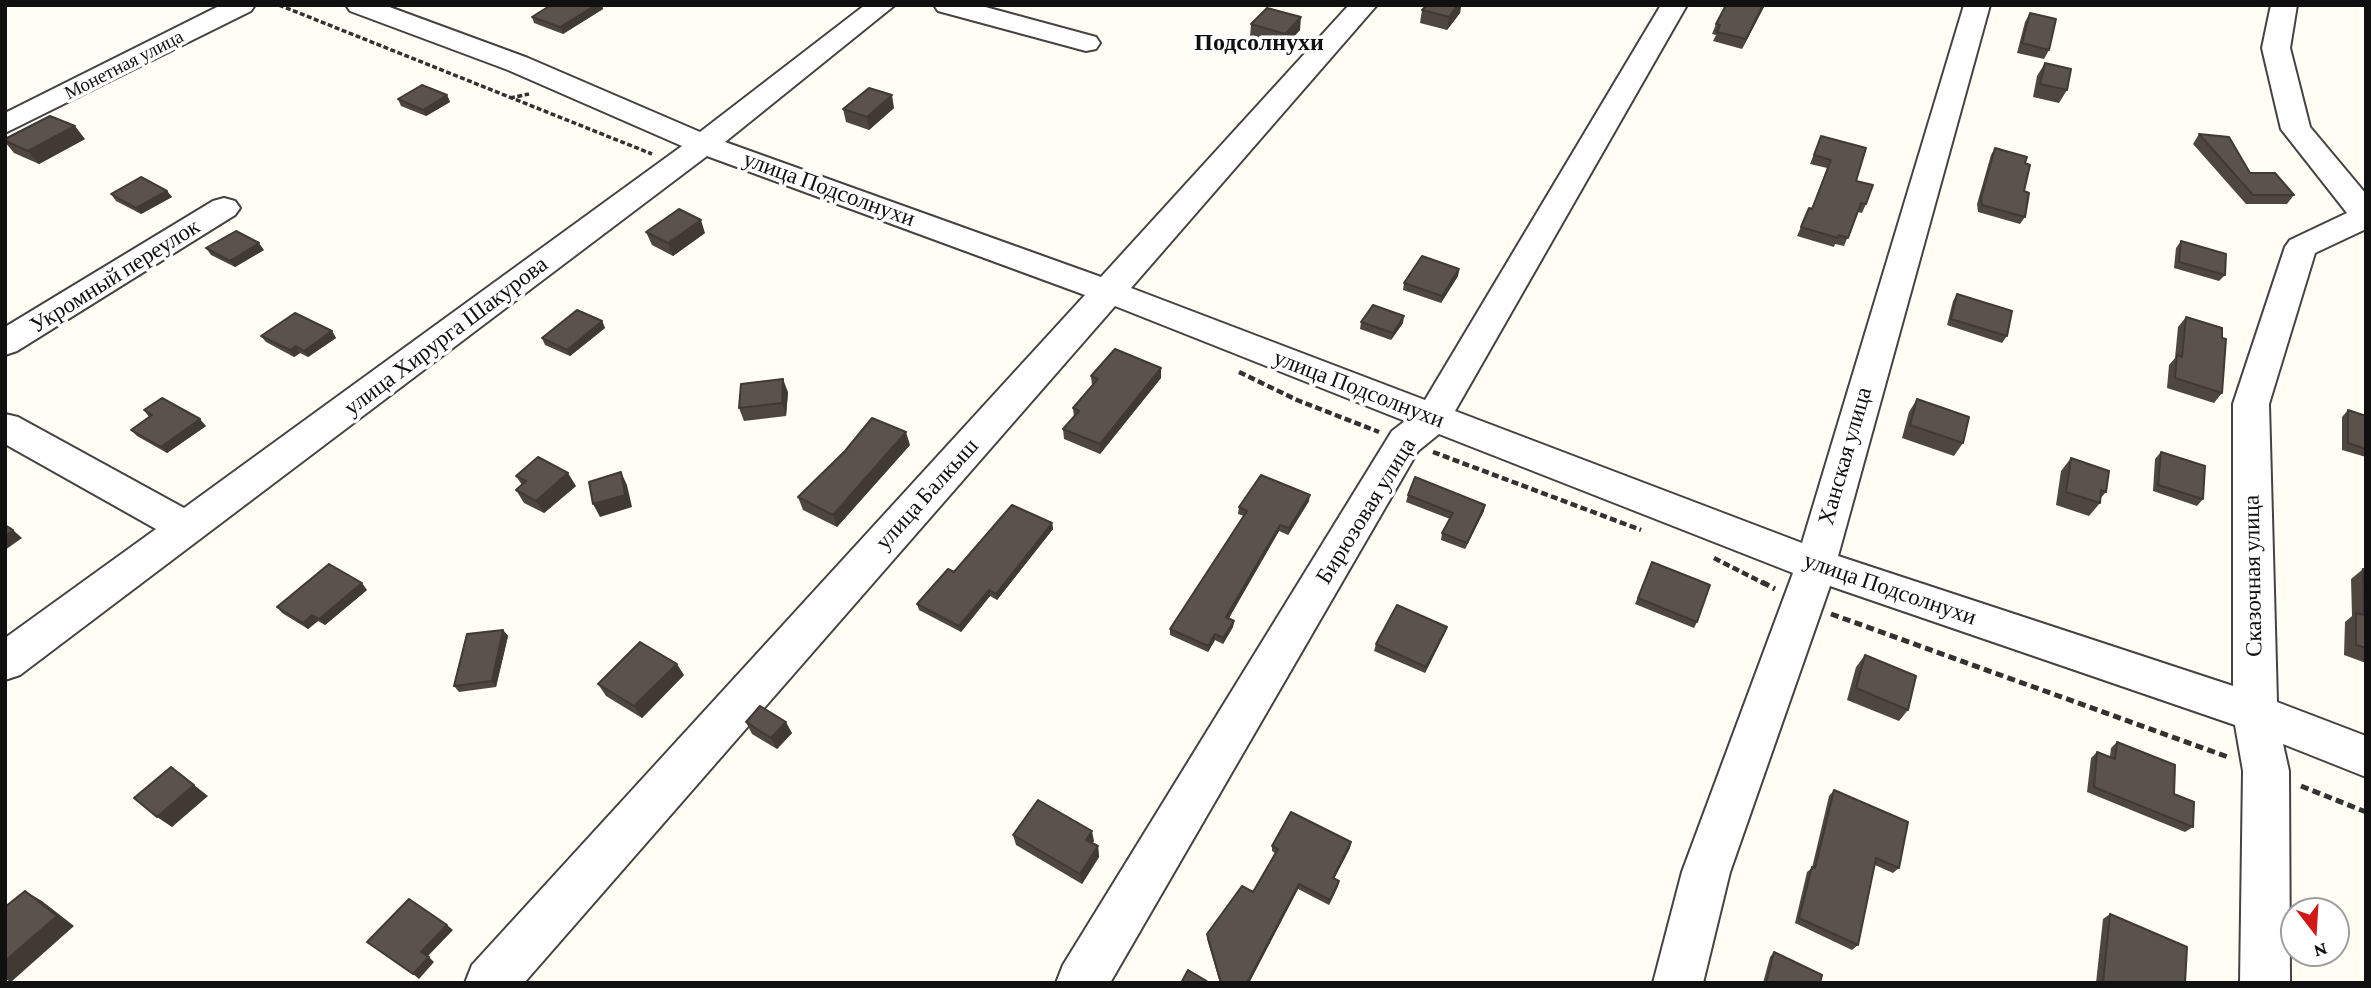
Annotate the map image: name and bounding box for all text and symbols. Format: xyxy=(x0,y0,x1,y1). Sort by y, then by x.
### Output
street label: Монетная улица xyxy=(61,25,187,105)
district label: Подсолнухи xyxy=(1194,29,1324,57)
street label: улица Подсолнухи xyxy=(739,145,919,233)
street label: Укромный переулок xyxy=(25,213,205,339)
street label: улица Хирурга Шакурова xyxy=(339,250,553,422)
street label: улица Подсолнухи xyxy=(1270,344,1448,434)
street label: Ханская улица xyxy=(1812,384,1878,528)
street label: улица Балкыш xyxy=(870,433,984,555)
street label: Бирюзовая улица xyxy=(1310,433,1422,589)
street label: Сказочная улица xyxy=(2238,495,2268,657)
street label: улица Подсолнухи xyxy=(1800,547,1980,631)
north arrow xyxy=(2280,897,2350,967)
text: N xyxy=(2311,939,2330,963)

